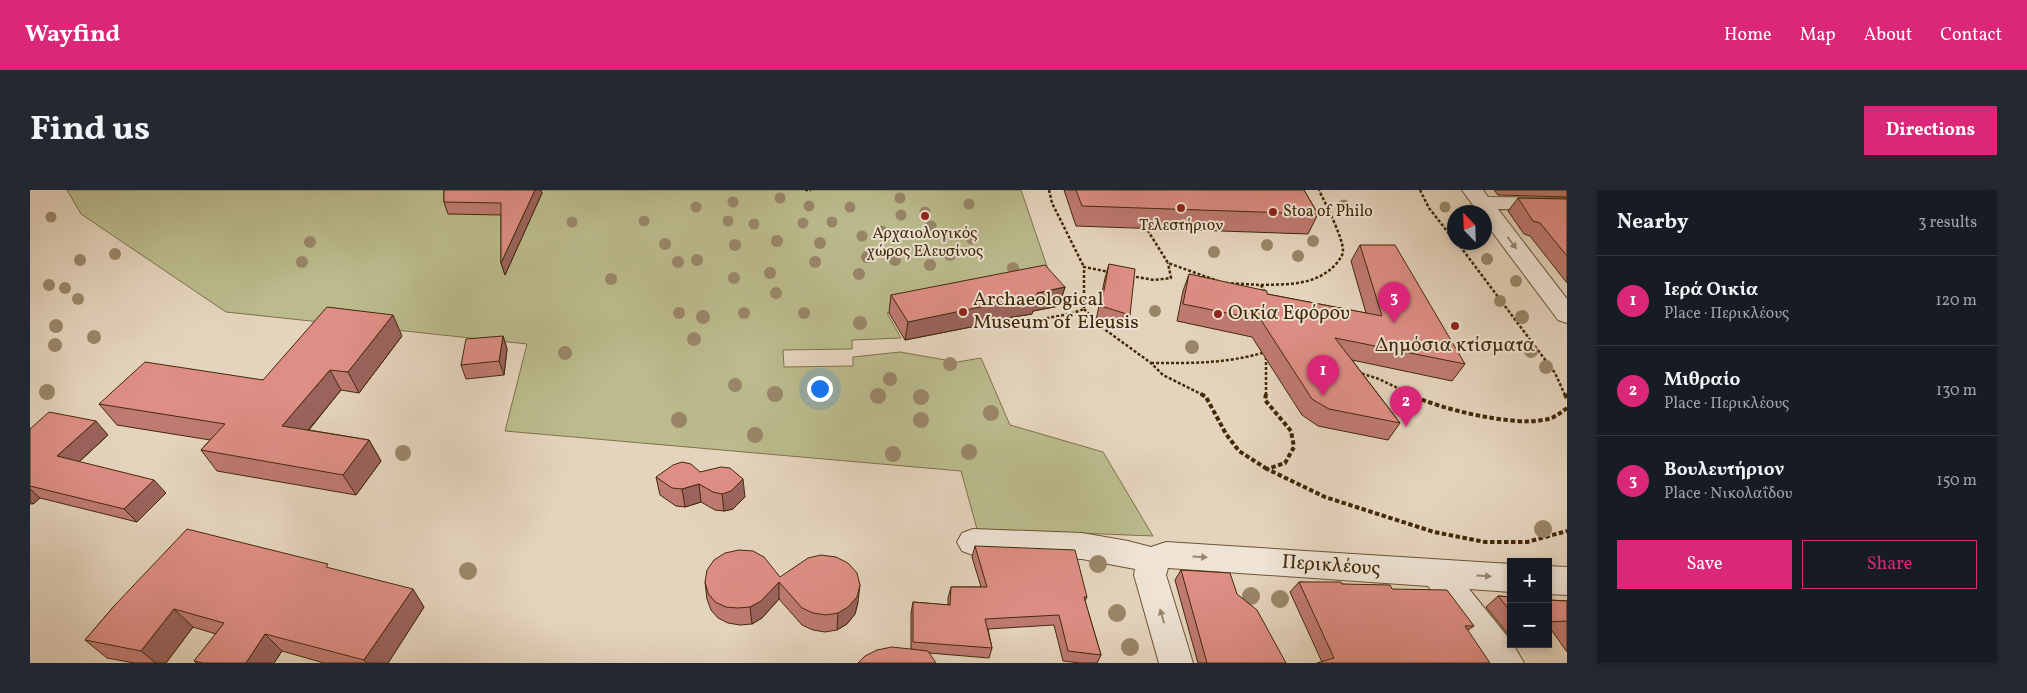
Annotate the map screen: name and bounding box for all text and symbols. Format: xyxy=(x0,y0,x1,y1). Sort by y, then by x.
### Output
text: Wayfind xyxy=(25,18,120,52)
text: Home xyxy=(1724,23,1772,48)
text: Map xyxy=(1800,23,1836,48)
text: About xyxy=(1864,23,1912,48)
text: Contact xyxy=(1940,23,2002,48)
text: Find us xyxy=(30,106,150,154)
button: Directions xyxy=(1864,106,1997,155)
place label: Stoa of Philo xyxy=(1283,201,1373,223)
marker: Τελεστήριον xyxy=(1175,202,1187,214)
north arrow xyxy=(1447,205,1492,250)
marker: Stoa of Philo xyxy=(1267,206,1279,218)
text: Nearby xyxy=(1617,208,1688,237)
marker: Αρχαιολογικός χώρος Ελευσίνος xyxy=(919,210,931,222)
text: 3 results xyxy=(1918,212,1977,234)
place label: Τελεστήριον xyxy=(1139,215,1223,237)
place label: Αρχαιολογικός χώρος Ελευσίνος xyxy=(867,223,983,263)
one-way arrow xyxy=(1507,236,1518,249)
text: Ιερά Οικία xyxy=(1664,277,1758,303)
pin: 3 xyxy=(1378,282,1410,323)
place label: Archaeological Museum of Eleusis xyxy=(973,286,1139,337)
text: 1 xyxy=(1630,290,1636,312)
text: 120 m xyxy=(1935,290,1977,312)
place label: Οικία Εφόρου xyxy=(1228,300,1350,328)
text: Place · Περικλέους xyxy=(1664,303,1789,325)
marker: Archaeological Museum of Eleusis xyxy=(957,306,969,318)
marker: Οικία Εφόρου xyxy=(1212,308,1224,320)
marker: Δημόσια κτίσματα xyxy=(1449,320,1461,332)
place label: Δημόσια κτίσματα xyxy=(1375,332,1535,360)
pin: 1 xyxy=(1307,355,1339,396)
text: Μιθραίο xyxy=(1664,367,1740,393)
your location xyxy=(807,376,833,402)
text: 2 xyxy=(1629,380,1637,402)
text: 130 m xyxy=(1936,380,1977,402)
pin: 2 xyxy=(1390,386,1422,427)
text: Place · Περικλέους xyxy=(1664,393,1789,415)
text: Βουλευτήριον xyxy=(1664,457,1784,483)
text: 3 xyxy=(1629,470,1637,492)
text: 150 m xyxy=(1936,470,1977,492)
text: Place · Νικολαΐδου xyxy=(1664,483,1792,505)
button: Save xyxy=(1617,540,1792,589)
button: Share xyxy=(1802,540,1977,589)
street label: Περικλέους xyxy=(1281,549,1381,583)
one-way arrow xyxy=(1192,554,1208,562)
map controls xyxy=(1507,558,1552,648)
button: + xyxy=(1507,558,1552,603)
one-way arrow xyxy=(1476,572,1492,580)
button: − xyxy=(1507,603,1552,648)
one-way arrow xyxy=(1158,609,1166,624)

